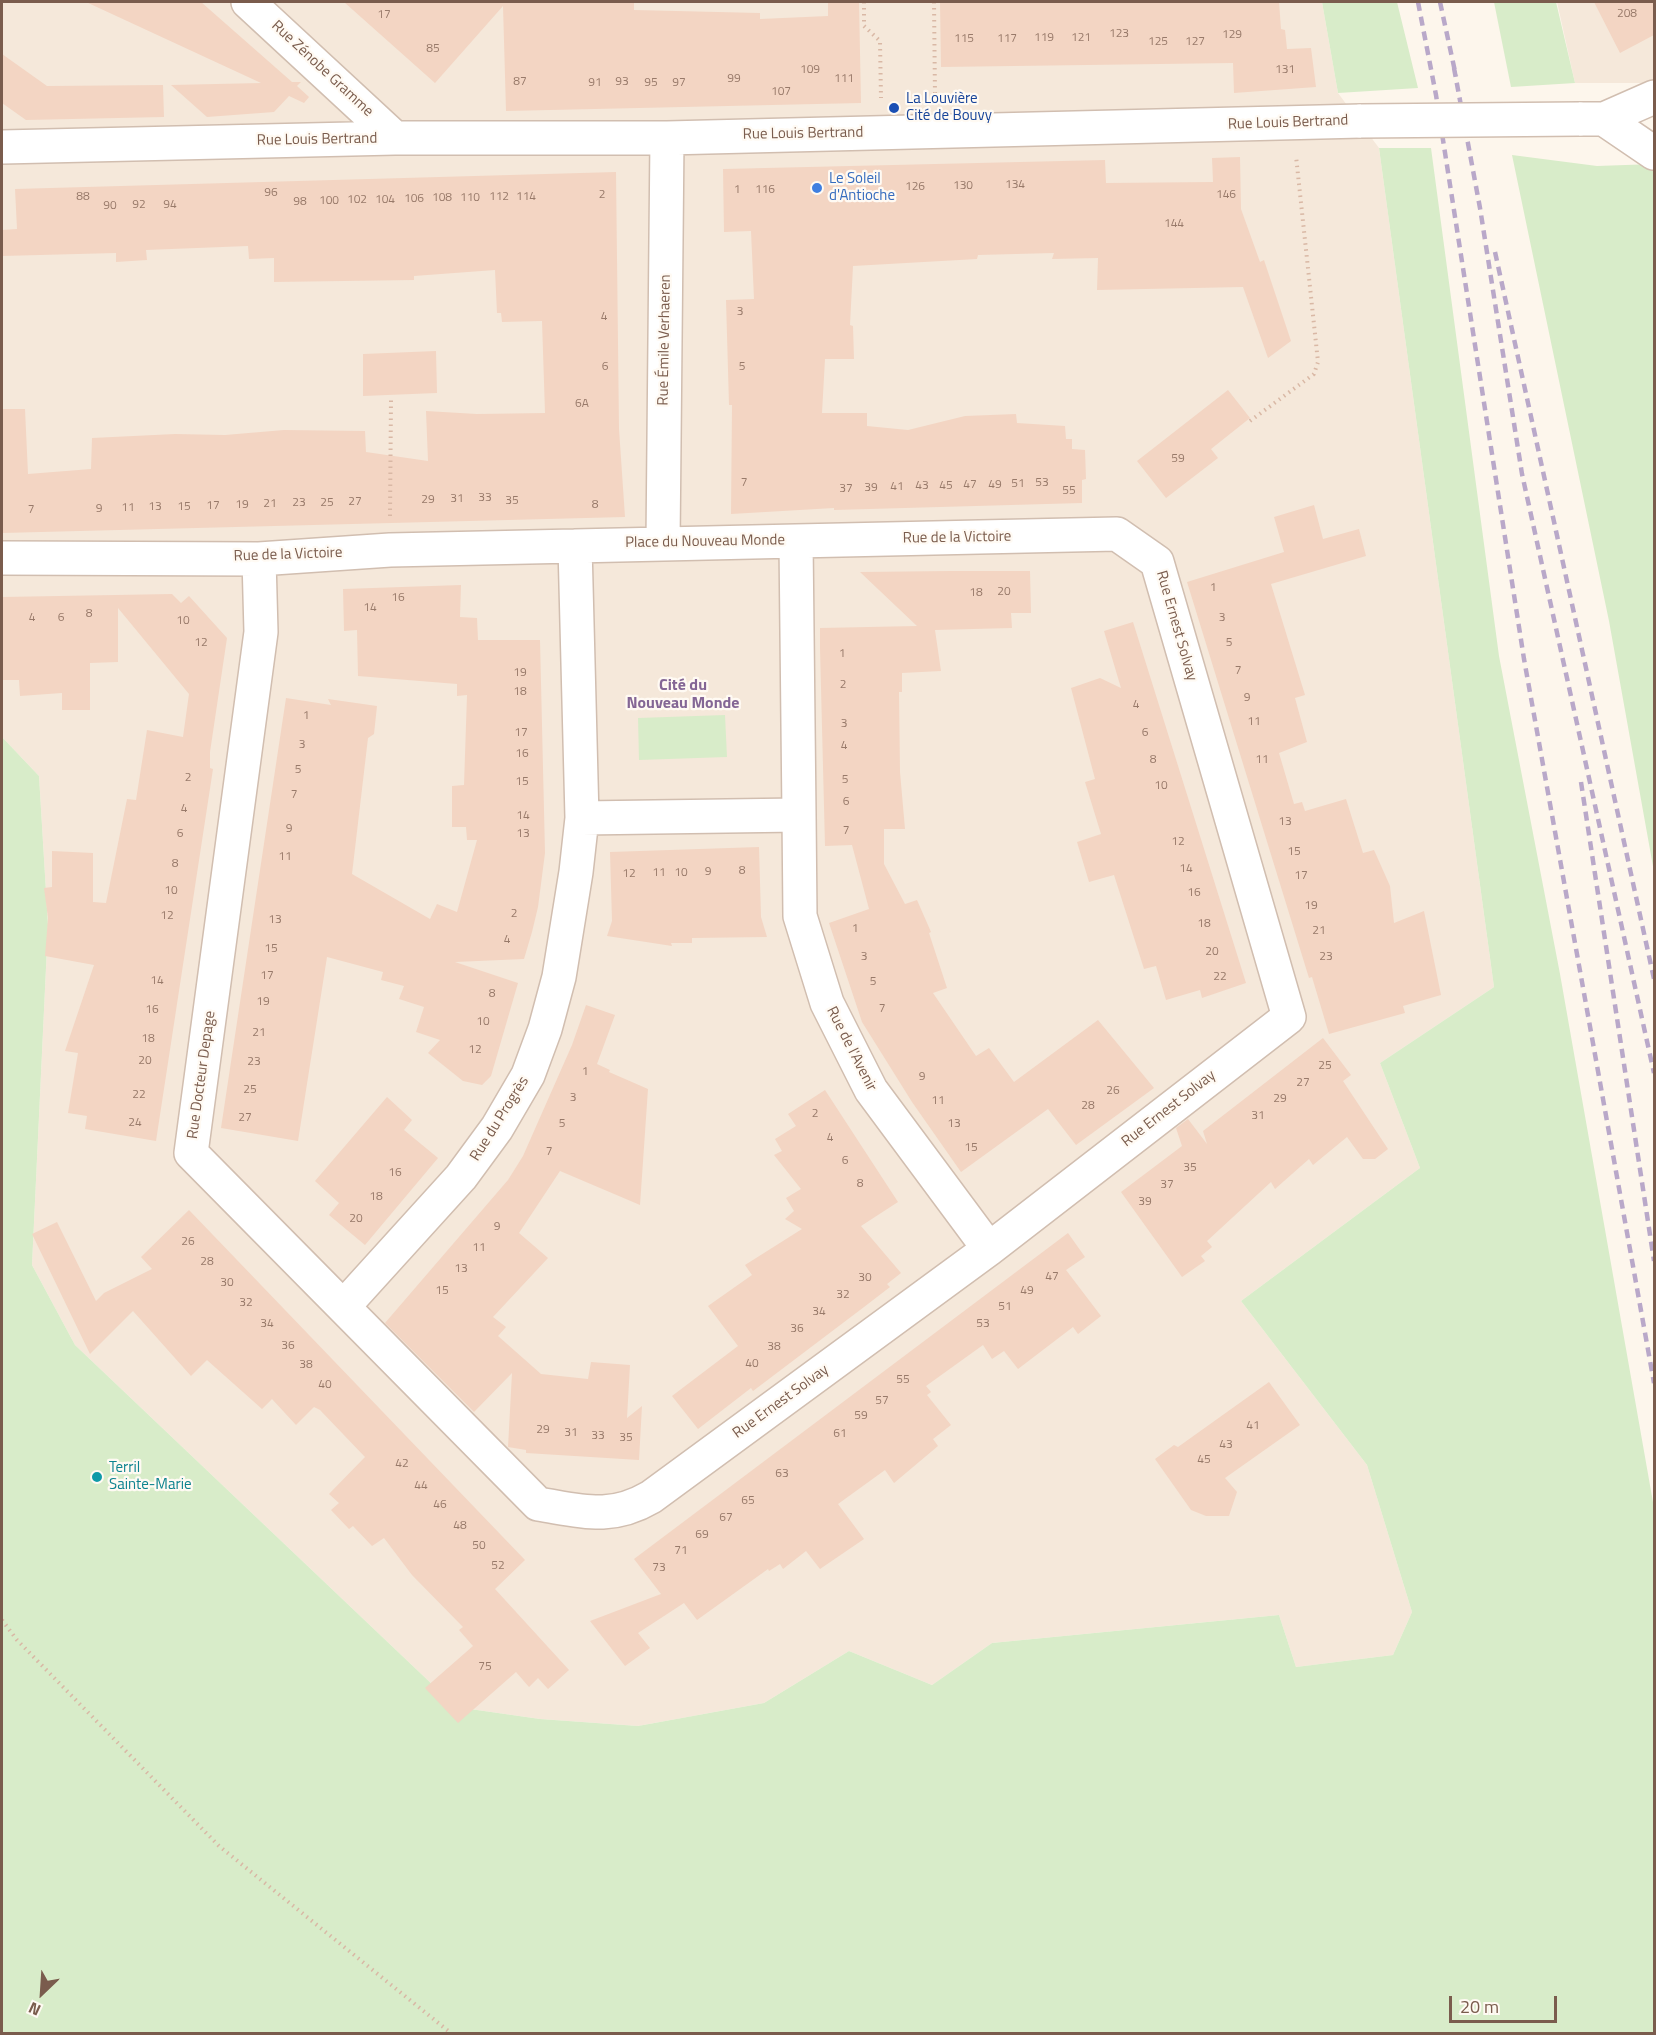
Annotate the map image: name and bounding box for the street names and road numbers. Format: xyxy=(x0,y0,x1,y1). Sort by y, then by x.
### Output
street label: Rue Zénobe Gramme xyxy=(267,17,377,121)
street label: Rue Louis Bertrand xyxy=(1227,112,1349,134)
street label: Rue Louis Bertrand xyxy=(743,124,863,144)
street label: Rue Louis Bertrand xyxy=(257,130,377,150)
street label: Rue Émile Verhaeren xyxy=(655,274,675,406)
street label: Rue de la Victoire xyxy=(902,528,1012,548)
street label: Place du Nouveau Monde xyxy=(625,532,785,552)
street label: Rue de la Victoire xyxy=(233,544,343,566)
street label: Rue Ernest Solvay xyxy=(1152,569,1200,683)
street label: Rue de l'Avenir xyxy=(822,1004,880,1094)
street label: Rue Docteur Depage xyxy=(184,1010,220,1140)
street label: Rue Ernest Solvay xyxy=(1119,1067,1219,1151)
street label: Rue du Progrès xyxy=(467,1073,533,1165)
street label: Rue Ernest Solvay xyxy=(730,1361,832,1443)

